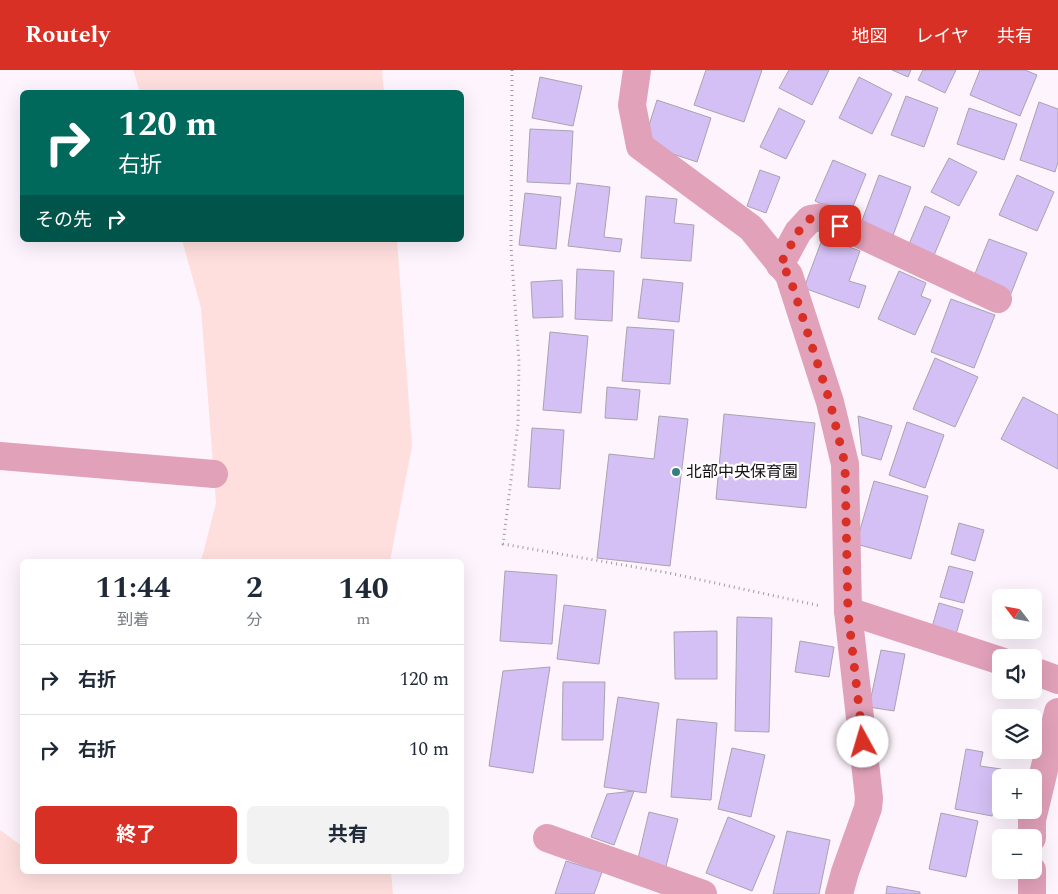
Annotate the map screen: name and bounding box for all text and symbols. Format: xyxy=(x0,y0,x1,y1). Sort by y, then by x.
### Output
text: Routely xyxy=(25,17,110,53)
text: 地図 xyxy=(852,23,888,50)
text: レイヤ xyxy=(916,23,969,50)
text: 共有 xyxy=(997,23,1033,50)
text: 120 m xyxy=(118,98,217,151)
icon: right xyxy=(35,110,100,175)
text: 右折 xyxy=(118,149,162,182)
icon: right xyxy=(102,205,130,233)
pin xyxy=(819,205,861,247)
text: その先 xyxy=(35,206,92,235)
icon: arrive xyxy=(826,212,854,240)
place label: 北部中央保育園 xyxy=(686,460,798,484)
marker: 北部中央保育園 xyxy=(670,466,682,478)
text: 11:44 xyxy=(95,565,171,611)
text: 2 xyxy=(246,565,263,611)
text: 140 xyxy=(338,566,389,612)
north arrow xyxy=(992,589,1042,639)
map controls xyxy=(992,589,1042,879)
text: m xyxy=(357,607,370,631)
text: 到着 xyxy=(117,608,149,632)
text: 分 xyxy=(246,608,262,632)
button: sound xyxy=(992,649,1042,699)
text: 120 m xyxy=(399,665,449,694)
icon: right xyxy=(35,666,63,694)
text: 右折 xyxy=(78,666,116,695)
button: layers xyxy=(992,709,1042,759)
position arrow xyxy=(836,715,888,767)
text: 10 m xyxy=(409,735,449,764)
icon: right xyxy=(35,736,63,764)
text: 右折 xyxy=(78,736,116,765)
button: + xyxy=(992,769,1042,819)
button: 終了 xyxy=(35,806,237,864)
button: 共有 xyxy=(247,806,449,864)
button: − xyxy=(992,829,1042,879)

